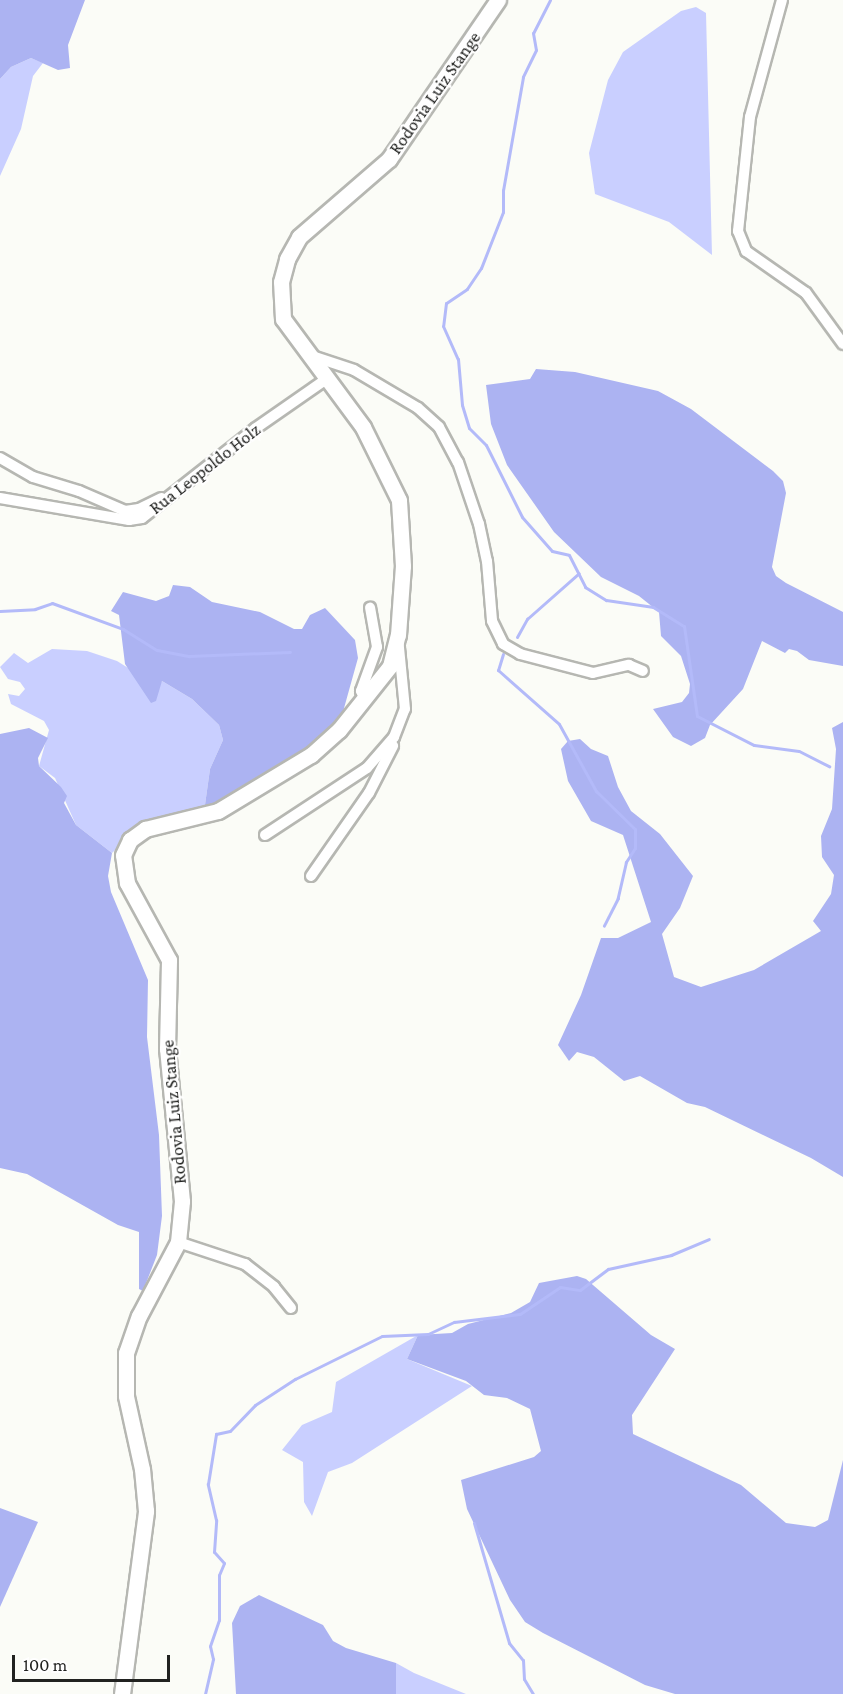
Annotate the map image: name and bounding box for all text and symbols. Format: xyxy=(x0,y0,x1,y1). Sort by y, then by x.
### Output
street label: Rodovia Luiz Stange xyxy=(385,28,485,158)
street label: Rua Leopoldo Holz xyxy=(145,419,265,519)
street label: Rodovia Luiz Stange xyxy=(157,1039,191,1185)
scale bar xyxy=(15,1643,172,1681)
text: 100 m xyxy=(23,1655,67,1675)

